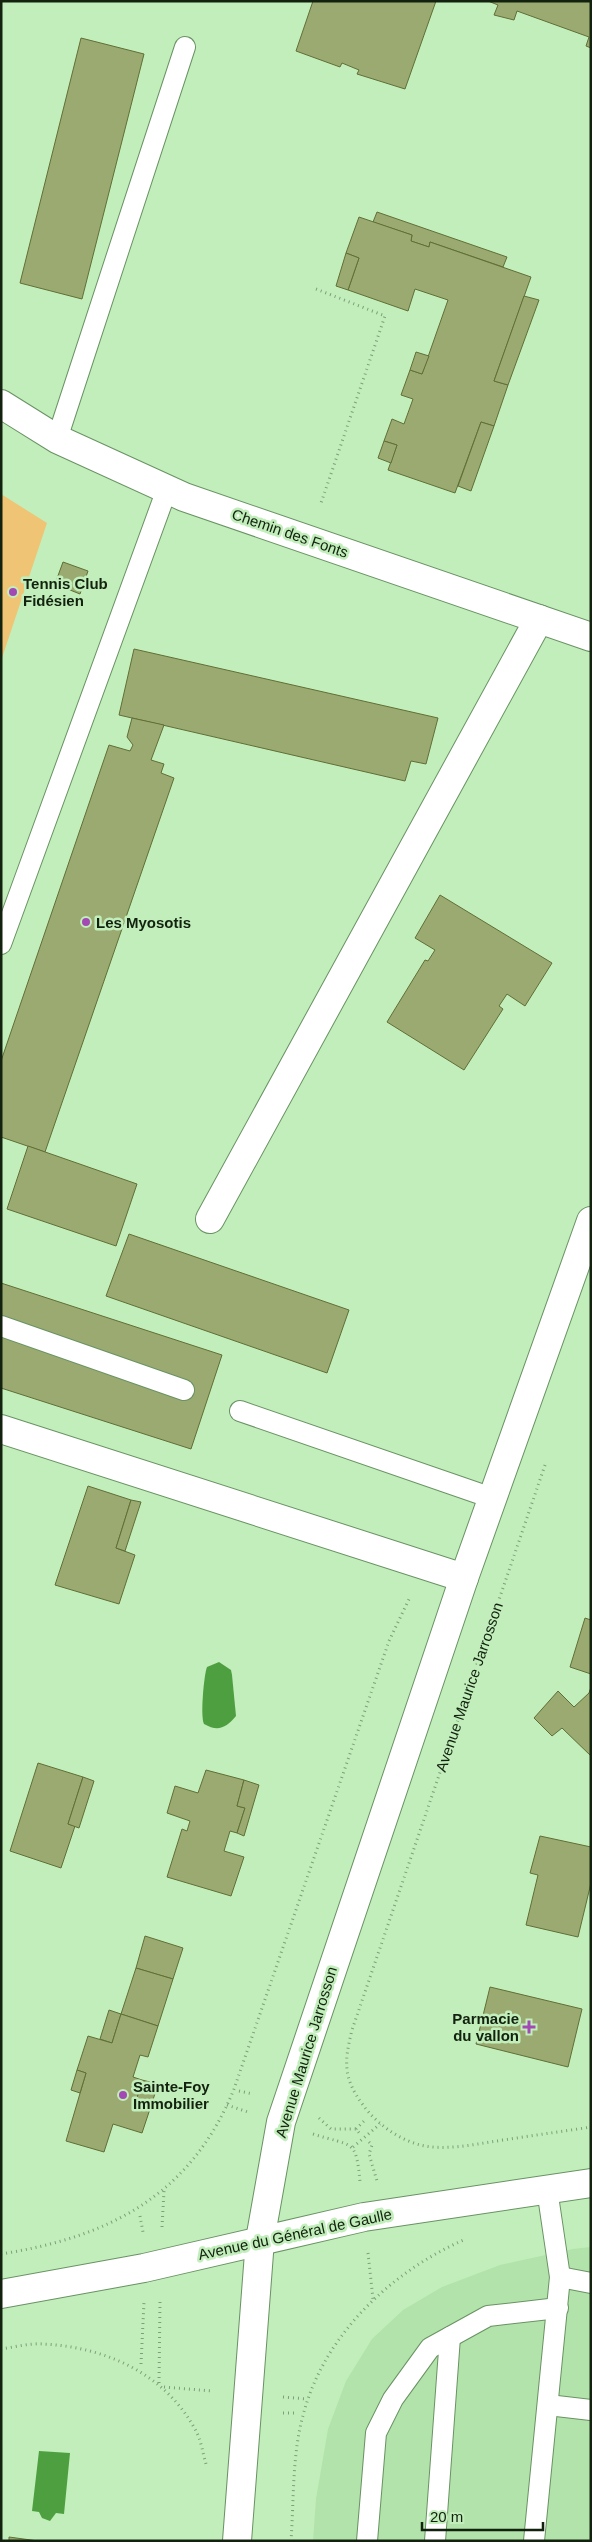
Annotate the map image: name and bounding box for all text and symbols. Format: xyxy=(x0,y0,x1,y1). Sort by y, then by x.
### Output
street label: Chemin des Fonts xyxy=(230,505,350,561)
place label: Tennis Club Fidésien xyxy=(23,575,108,609)
marker: Tennis Club Fidésien xyxy=(7,586,19,598)
place label: Les Myosotis xyxy=(96,914,191,931)
marker: Les Myosotis xyxy=(80,916,92,928)
street label: Avenue Maurice Jarrosson xyxy=(432,1600,506,1774)
street label: Avenue Maurice Jarrosson xyxy=(272,1964,340,2140)
place label: Parmacie du vallon xyxy=(452,2010,519,2044)
marker: Parmacie du vallon xyxy=(523,2021,535,2033)
place label: Sainte-Foy Immobilier xyxy=(133,2078,210,2112)
marker: Sainte-Foy Immobilier xyxy=(117,2089,129,2101)
street label: Avenue du Général de Gaulle xyxy=(197,2205,393,2263)
scale bar xyxy=(422,2500,543,2532)
text: 20 m xyxy=(430,2508,463,2525)

